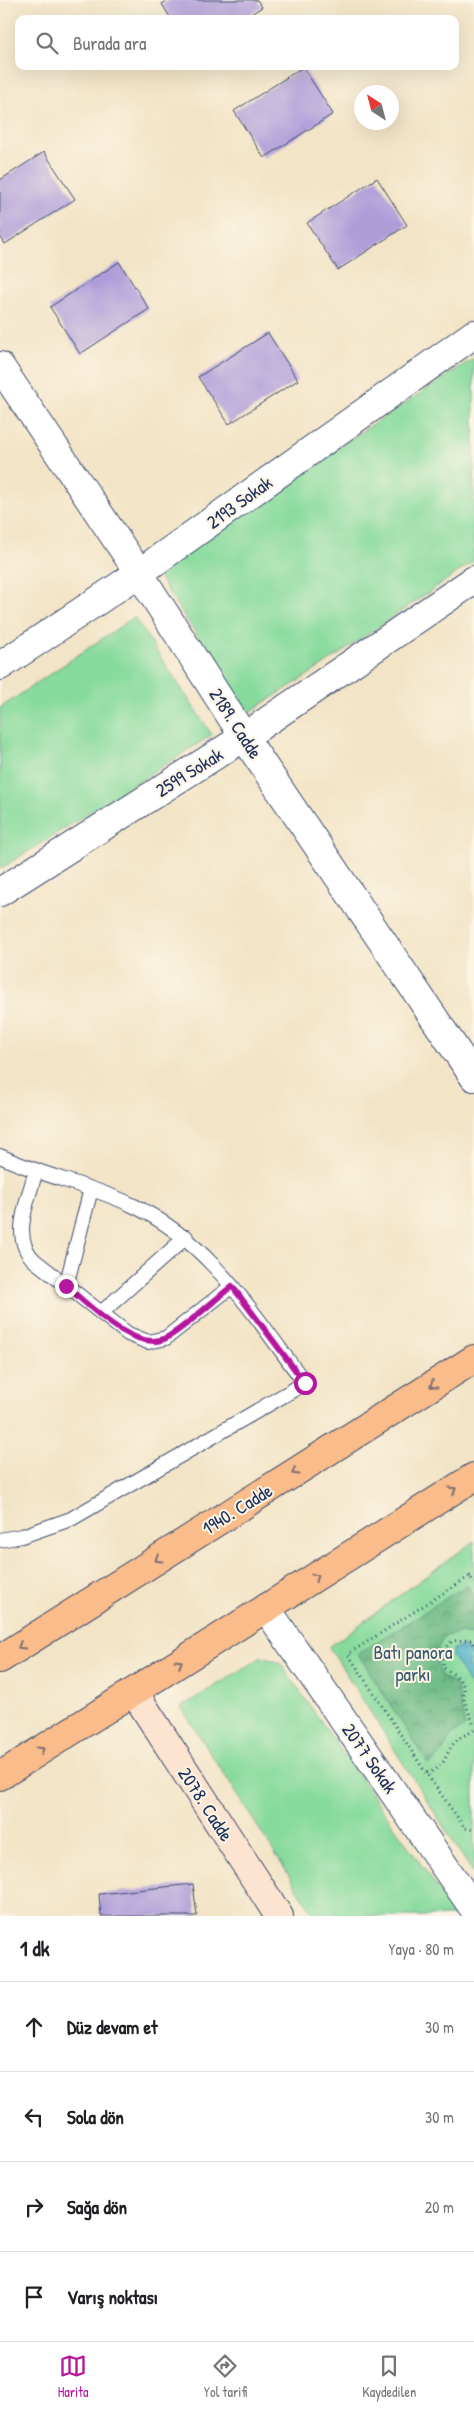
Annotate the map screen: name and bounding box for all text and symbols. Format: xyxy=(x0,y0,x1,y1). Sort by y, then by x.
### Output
search box xyxy=(15,15,459,70)
icon: search xyxy=(33,29,61,57)
text: Burada ara xyxy=(73,30,146,56)
north arrow xyxy=(354,85,399,130)
street label: 2193 Sokak xyxy=(201,469,277,535)
street label: 2189. Cadde xyxy=(203,683,269,764)
street label: 2599 Sokak xyxy=(150,741,228,803)
route end xyxy=(55,1275,78,1298)
route start xyxy=(294,1372,317,1395)
one-way arrow xyxy=(429,1379,438,1388)
one-way arrow xyxy=(292,1466,301,1475)
street label: 1940. Cadde xyxy=(197,1477,277,1541)
one-way arrow xyxy=(448,1487,457,1496)
one-way arrow xyxy=(155,1552,164,1562)
one-way arrow xyxy=(311,1573,320,1583)
one-way arrow xyxy=(17,1639,26,1649)
park label: Batı panora parkı xyxy=(374,1639,453,1687)
one-way arrow xyxy=(173,1660,182,1670)
street label: 2077 Sokak xyxy=(336,1718,404,1798)
one-way arrow xyxy=(36,1747,45,1756)
street label: 2078. Cadde xyxy=(172,1762,240,1847)
text: 1 dk xyxy=(20,1934,49,1963)
text: Yaya · 80 m xyxy=(388,1938,454,1960)
icon: ahead xyxy=(20,2013,48,2041)
text: Düz devam et xyxy=(67,2014,158,2040)
text: 30 m xyxy=(425,2016,454,2038)
icon: left xyxy=(20,2103,48,2131)
text: Sola dön xyxy=(67,2104,124,2130)
text: 30 m xyxy=(425,2106,454,2128)
icon: right xyxy=(20,2193,48,2221)
text: Sağa dön xyxy=(67,2194,127,2220)
text: 20 m xyxy=(425,2196,454,2218)
icon: arrive xyxy=(20,2283,48,2311)
text: Varış noktası xyxy=(67,2284,158,2310)
tab: Harita xyxy=(58,2352,89,2401)
tab: Yol tarifi xyxy=(204,2352,247,2401)
tab: Kaydedilen xyxy=(362,2352,416,2401)

